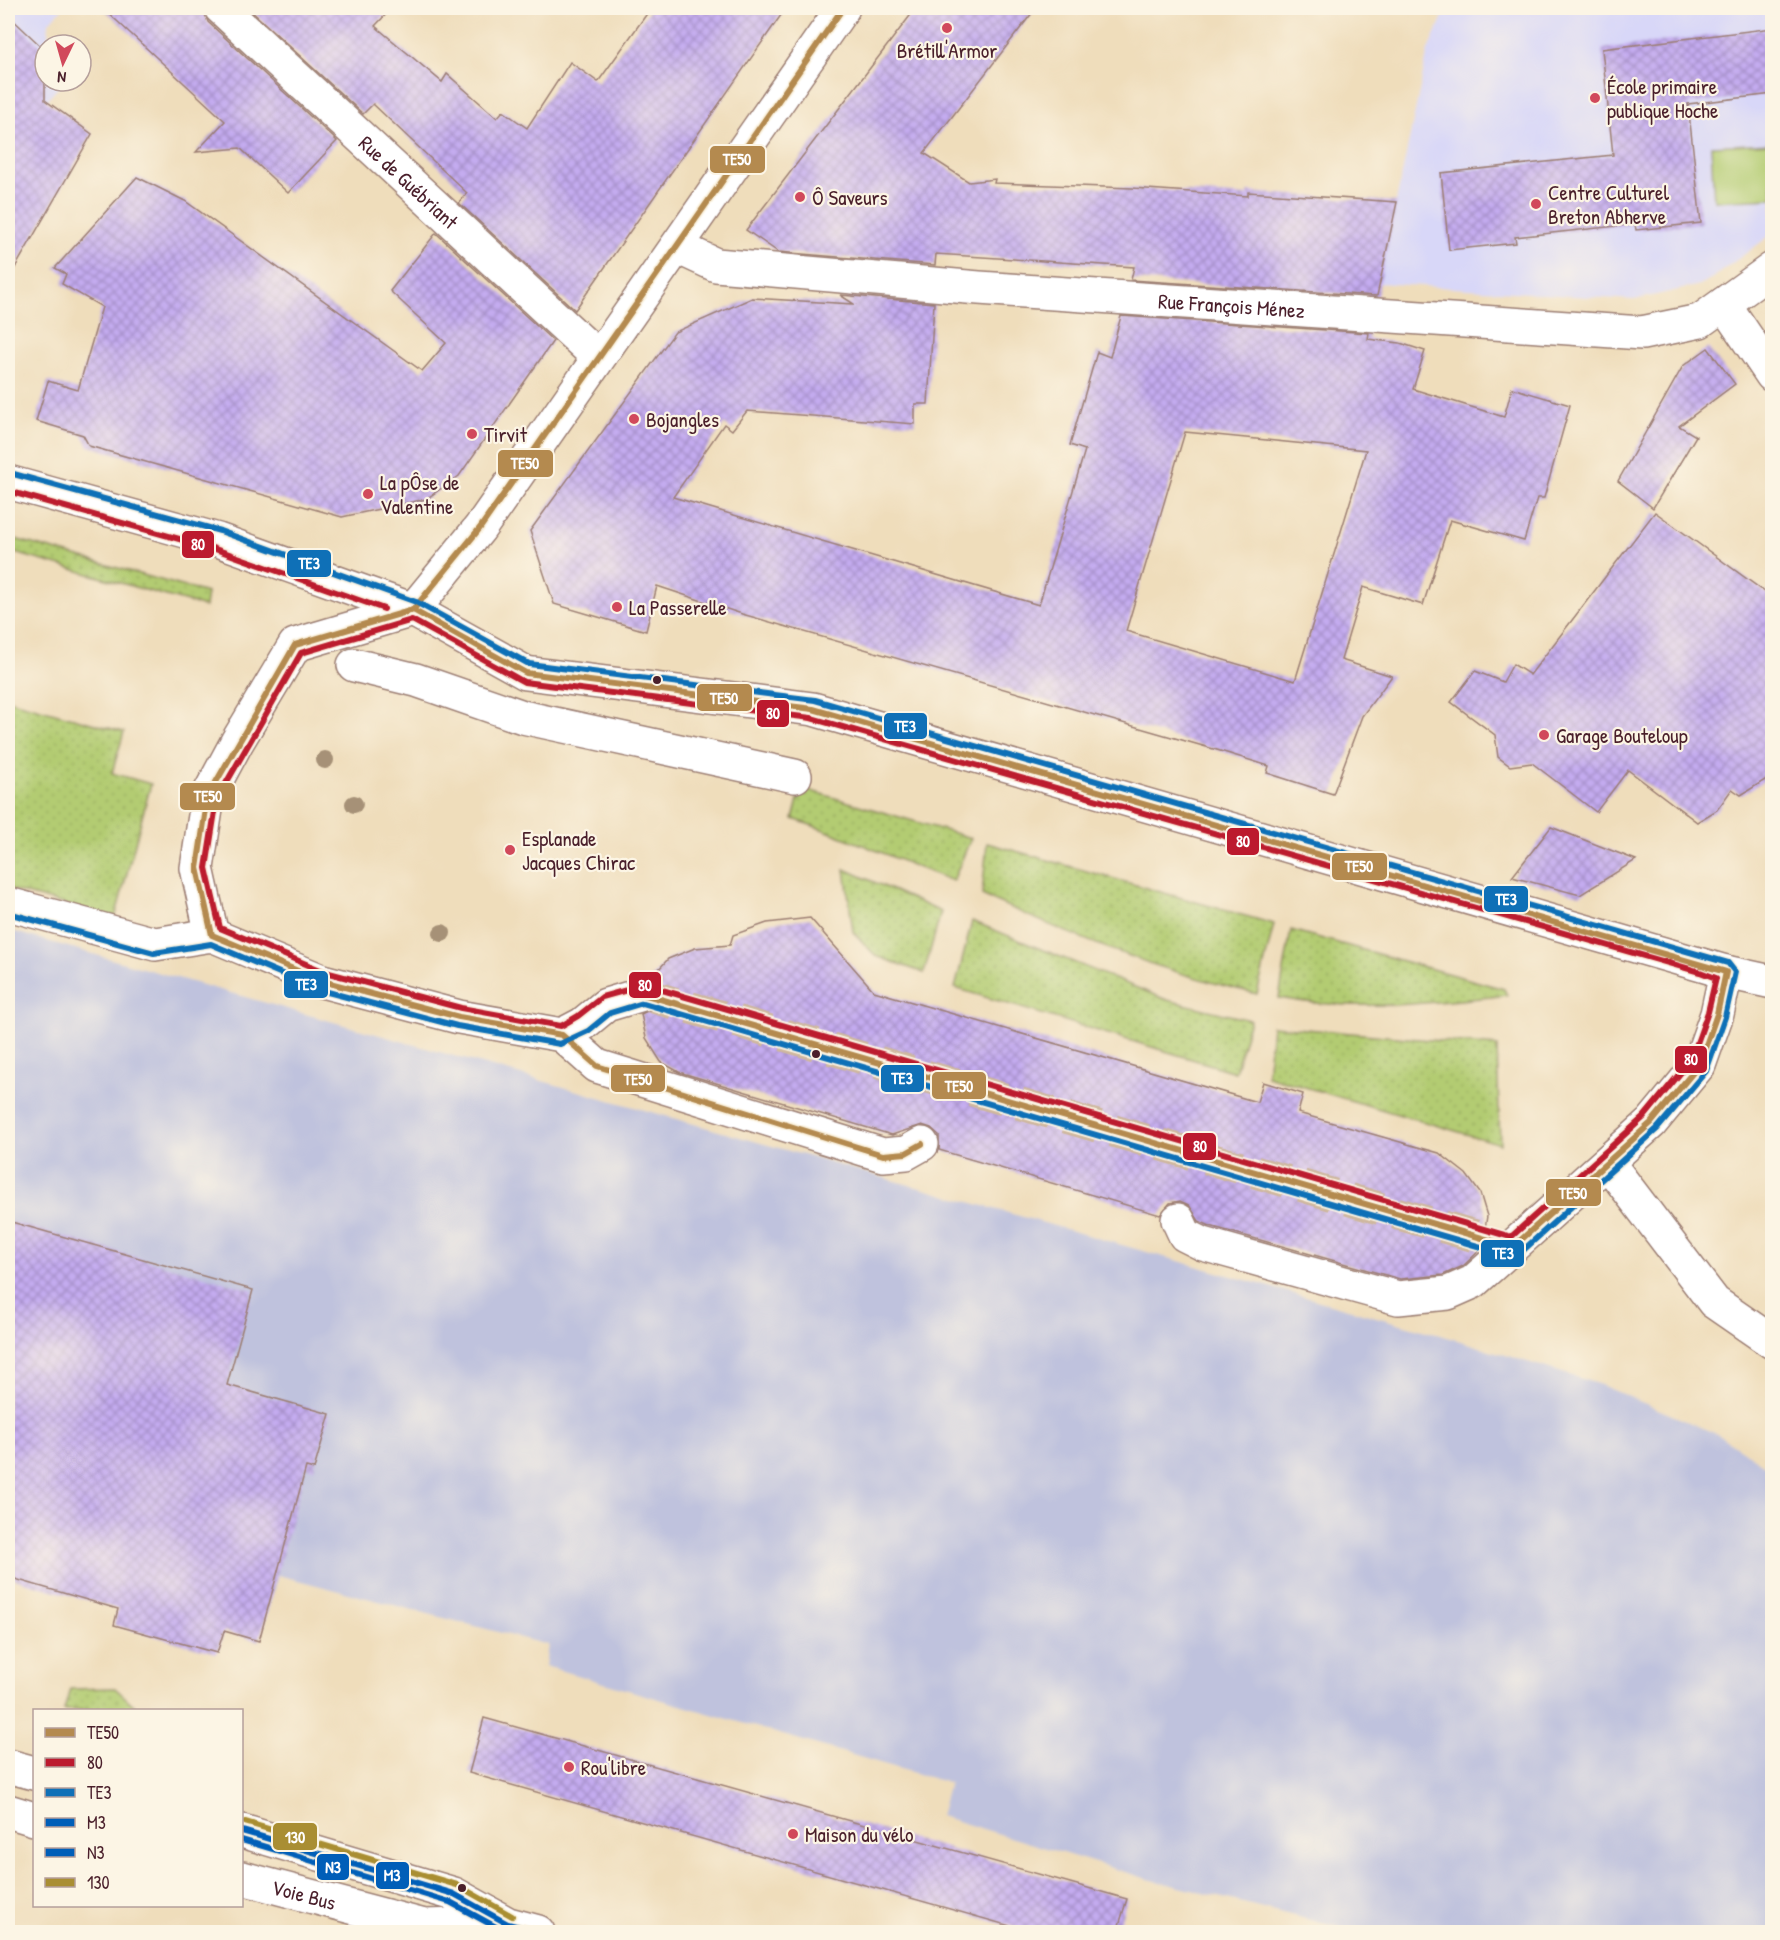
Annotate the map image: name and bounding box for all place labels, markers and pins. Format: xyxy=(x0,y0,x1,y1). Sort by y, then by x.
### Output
marker: Brétill'Armor xyxy=(940,21,954,35)
place label: Brétill'Armor xyxy=(897,36,997,65)
place label: École primaire publique Hoche xyxy=(1607,72,1718,125)
marker: École primaire publique Hoche xyxy=(1588,91,1602,105)
place label: Centre Culturel Breton Abherve xyxy=(1548,178,1669,231)
place label: Ô Saveurs xyxy=(812,183,888,212)
marker: Ô Saveurs xyxy=(793,190,807,204)
marker: Centre Culturel Breton Abherve xyxy=(1529,197,1543,211)
place label: Bojangles xyxy=(646,405,719,434)
marker: Bojangles xyxy=(627,412,641,426)
place label: Tirvit xyxy=(484,420,528,449)
marker: Tirvit xyxy=(465,427,479,441)
place label: La pÔse de Valentine xyxy=(380,468,459,521)
marker: La pÔse de Valentine xyxy=(361,487,375,501)
place label: La Passerelle xyxy=(629,593,727,622)
marker: La Passerelle xyxy=(610,600,624,614)
unlabelled marker xyxy=(651,674,663,686)
place label: Garage Bouteloup xyxy=(1556,721,1688,750)
marker: Garage Bouteloup xyxy=(1537,728,1551,742)
place label: Esplanade Jacques Chirac xyxy=(522,824,636,877)
marker: Esplanade Jacques Chirac xyxy=(503,843,517,857)
unlabelled marker xyxy=(810,1048,822,1060)
place label: Rou'libre xyxy=(581,1753,646,1782)
marker: Rou'libre xyxy=(562,1760,576,1774)
place label: Maison du vélo xyxy=(805,1820,914,1849)
marker: Maison du vélo xyxy=(786,1827,800,1841)
unlabelled marker xyxy=(456,1882,468,1894)

